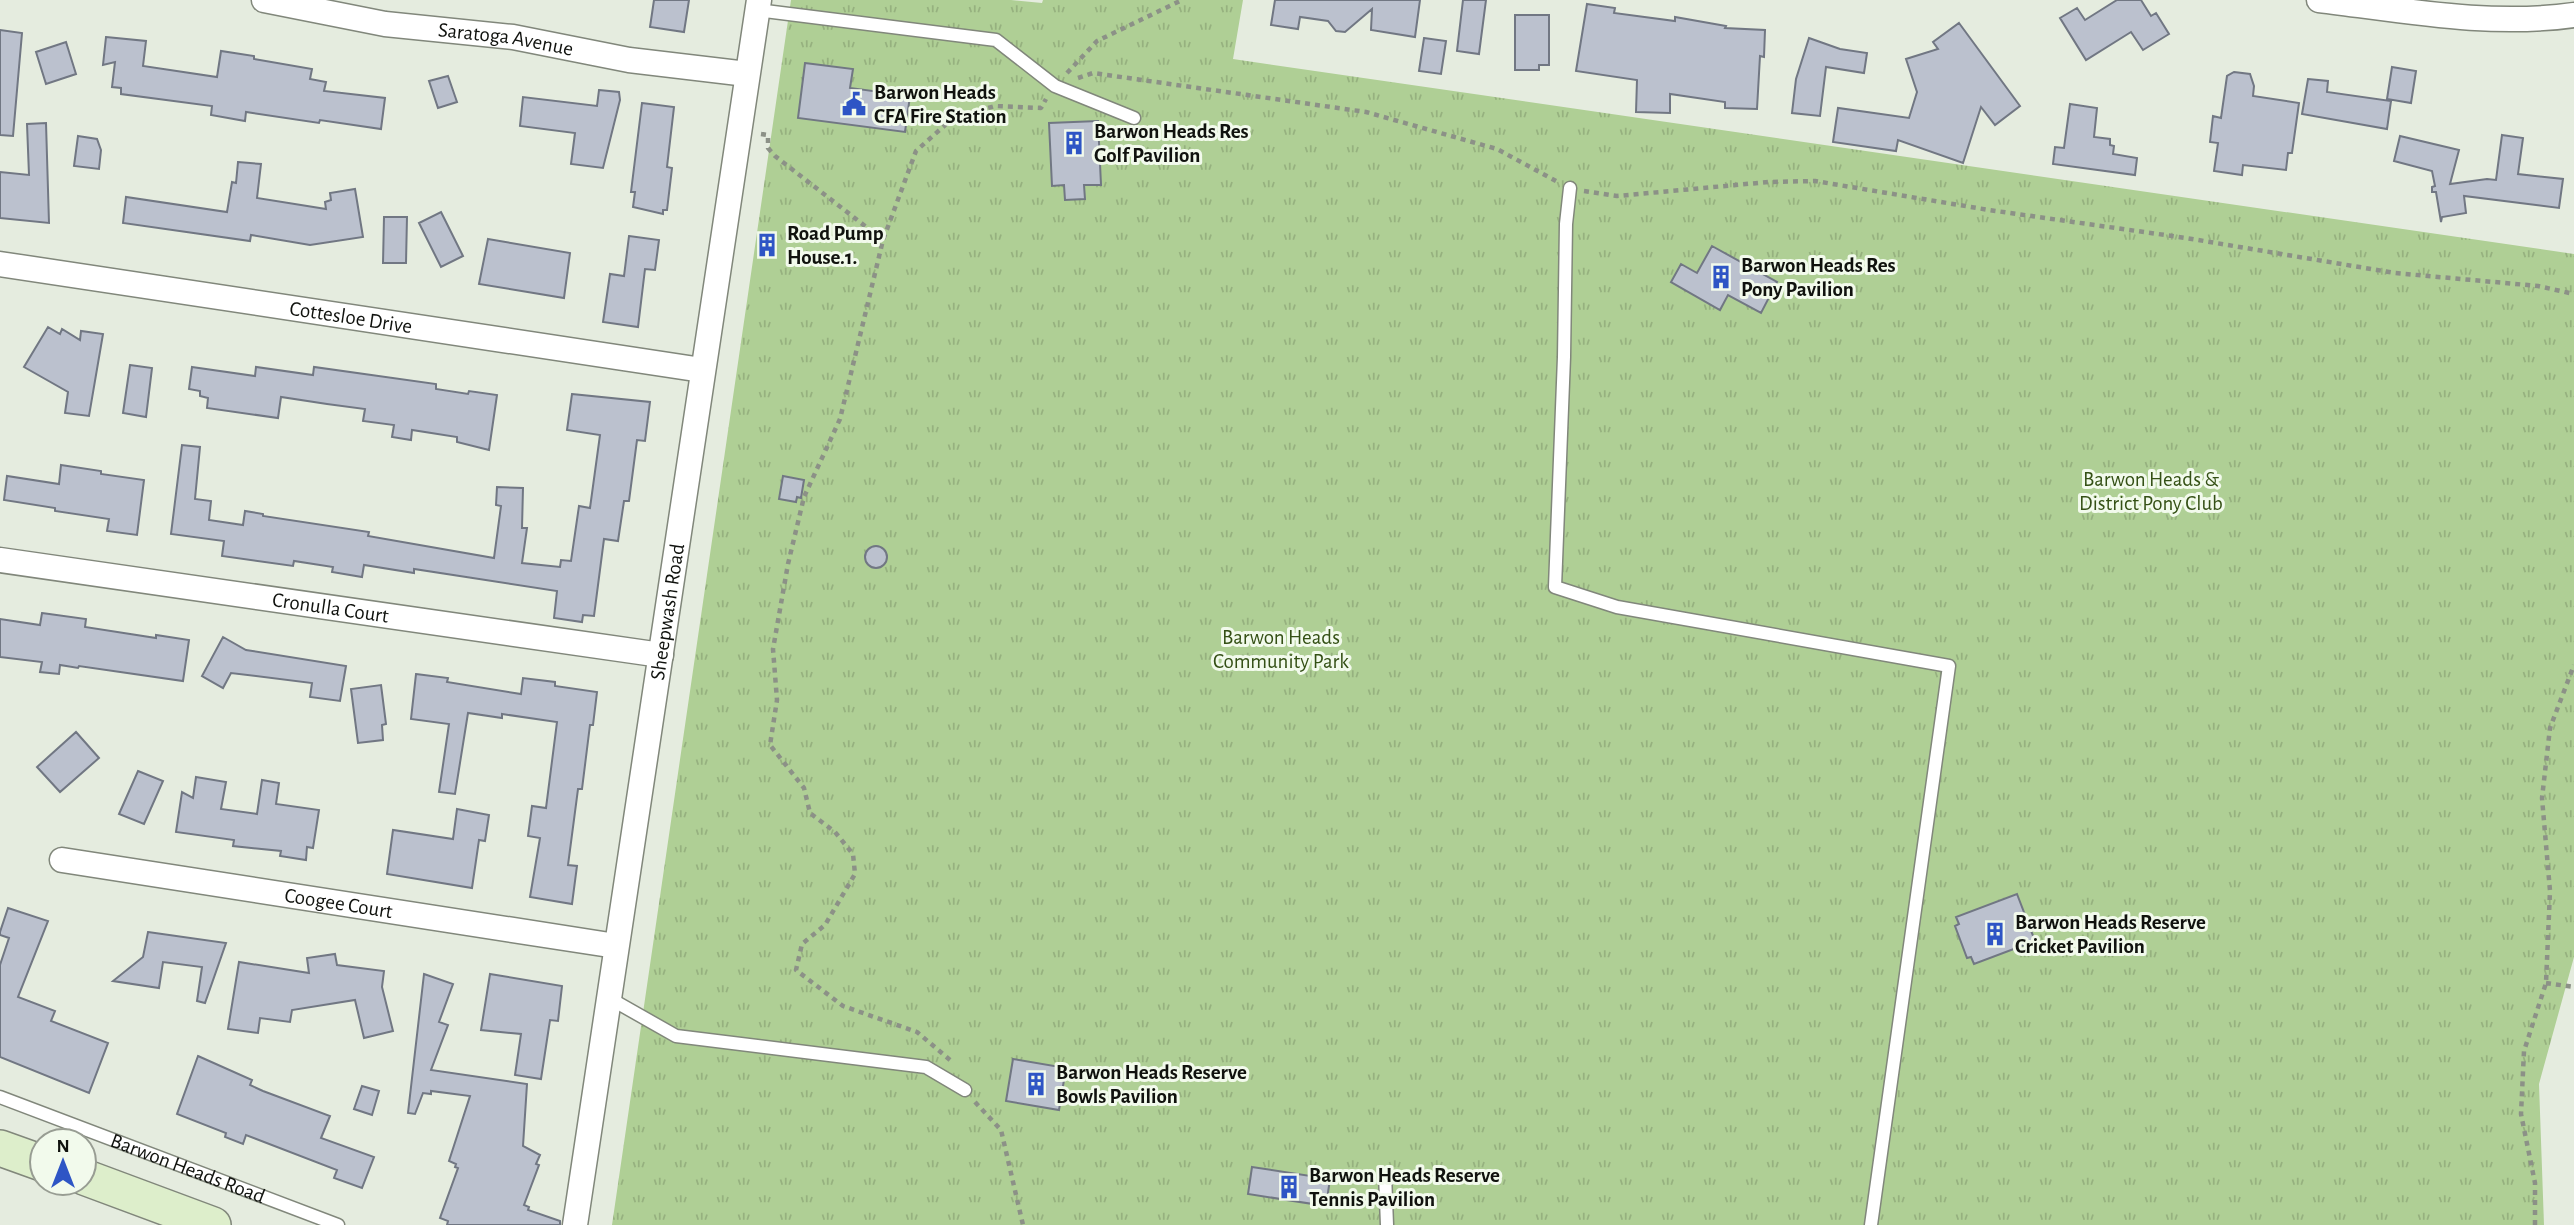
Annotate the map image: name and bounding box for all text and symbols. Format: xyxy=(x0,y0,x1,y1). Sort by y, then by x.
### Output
street label: Saratoga Avenue xyxy=(437,19,575,59)
place label: Barwon Heads CFA Fire Station xyxy=(874,82,1007,127)
public building icon: Barwon Heads CFA Fire Station xyxy=(840,90,868,118)
place label: Barwon Heads Res Golf Pavilion xyxy=(1094,121,1249,166)
building icon: Barwon Heads Res Golf Pavilion xyxy=(1060,129,1088,157)
place label: Road Pump House.1. xyxy=(787,223,884,268)
building icon: Road Pump House.1. xyxy=(753,231,781,259)
place label: Barwon Heads Res Pony Pavilion xyxy=(1741,255,1896,300)
building icon: Barwon Heads Res Pony Pavilion xyxy=(1707,263,1735,291)
street label: Cottesloe Drive xyxy=(288,297,414,337)
park label: Barwon Heads & District Pony Club xyxy=(2079,469,2223,514)
street label: Sheepwash Road xyxy=(646,542,688,682)
street label: Cronulla Court xyxy=(271,589,390,626)
park label: Barwon Heads Community Park xyxy=(1213,627,1349,672)
street label: Coogee Court xyxy=(283,884,394,922)
place label: Barwon Heads Reserve Cricket Pavilion xyxy=(2015,912,2206,957)
building icon: Barwon Heads Reserve Cricket Pavilion xyxy=(1981,920,2009,948)
place label: Barwon Heads Reserve Bowls Pavilion xyxy=(1056,1062,1247,1107)
building icon: Barwon Heads Reserve Bowls Pavilion xyxy=(1022,1070,1050,1098)
north arrow xyxy=(28,1127,98,1197)
street label: Barwon Heads Road xyxy=(108,1129,268,1207)
text: N xyxy=(56,1137,70,1156)
place label: Barwon Heads Reserve Tennis Pavilion xyxy=(1309,1165,1500,1210)
building icon: Barwon Heads Reserve Tennis Pavilion xyxy=(1275,1173,1303,1201)

